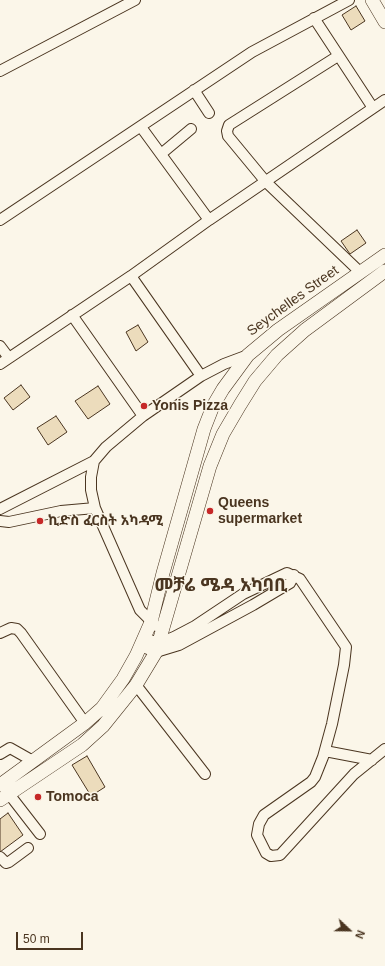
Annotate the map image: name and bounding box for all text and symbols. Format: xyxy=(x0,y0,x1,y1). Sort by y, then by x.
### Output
street label: Seychelles Street xyxy=(244,262,342,340)
place label: Yonis Pizza xyxy=(152,398,228,414)
marker: Yonis Pizza xyxy=(139,401,149,411)
place label: Queens supermarket xyxy=(218,495,302,528)
marker: Queens supermarket xyxy=(205,506,215,516)
place label: ኪድስ ፈርስት አካዳሚ xyxy=(48,513,163,529)
marker: ኪድስ ፈርስት አካዳሚ xyxy=(35,516,45,526)
district label: መቻሬ ሜዳ አካባቢ xyxy=(154,575,288,597)
place label: Tomoca xyxy=(46,789,99,805)
marker: Tomoca xyxy=(33,792,43,802)
north arrow xyxy=(329,910,369,950)
scale bar xyxy=(18,924,85,950)
text: N xyxy=(353,929,367,940)
text: 50 m xyxy=(23,932,50,946)

